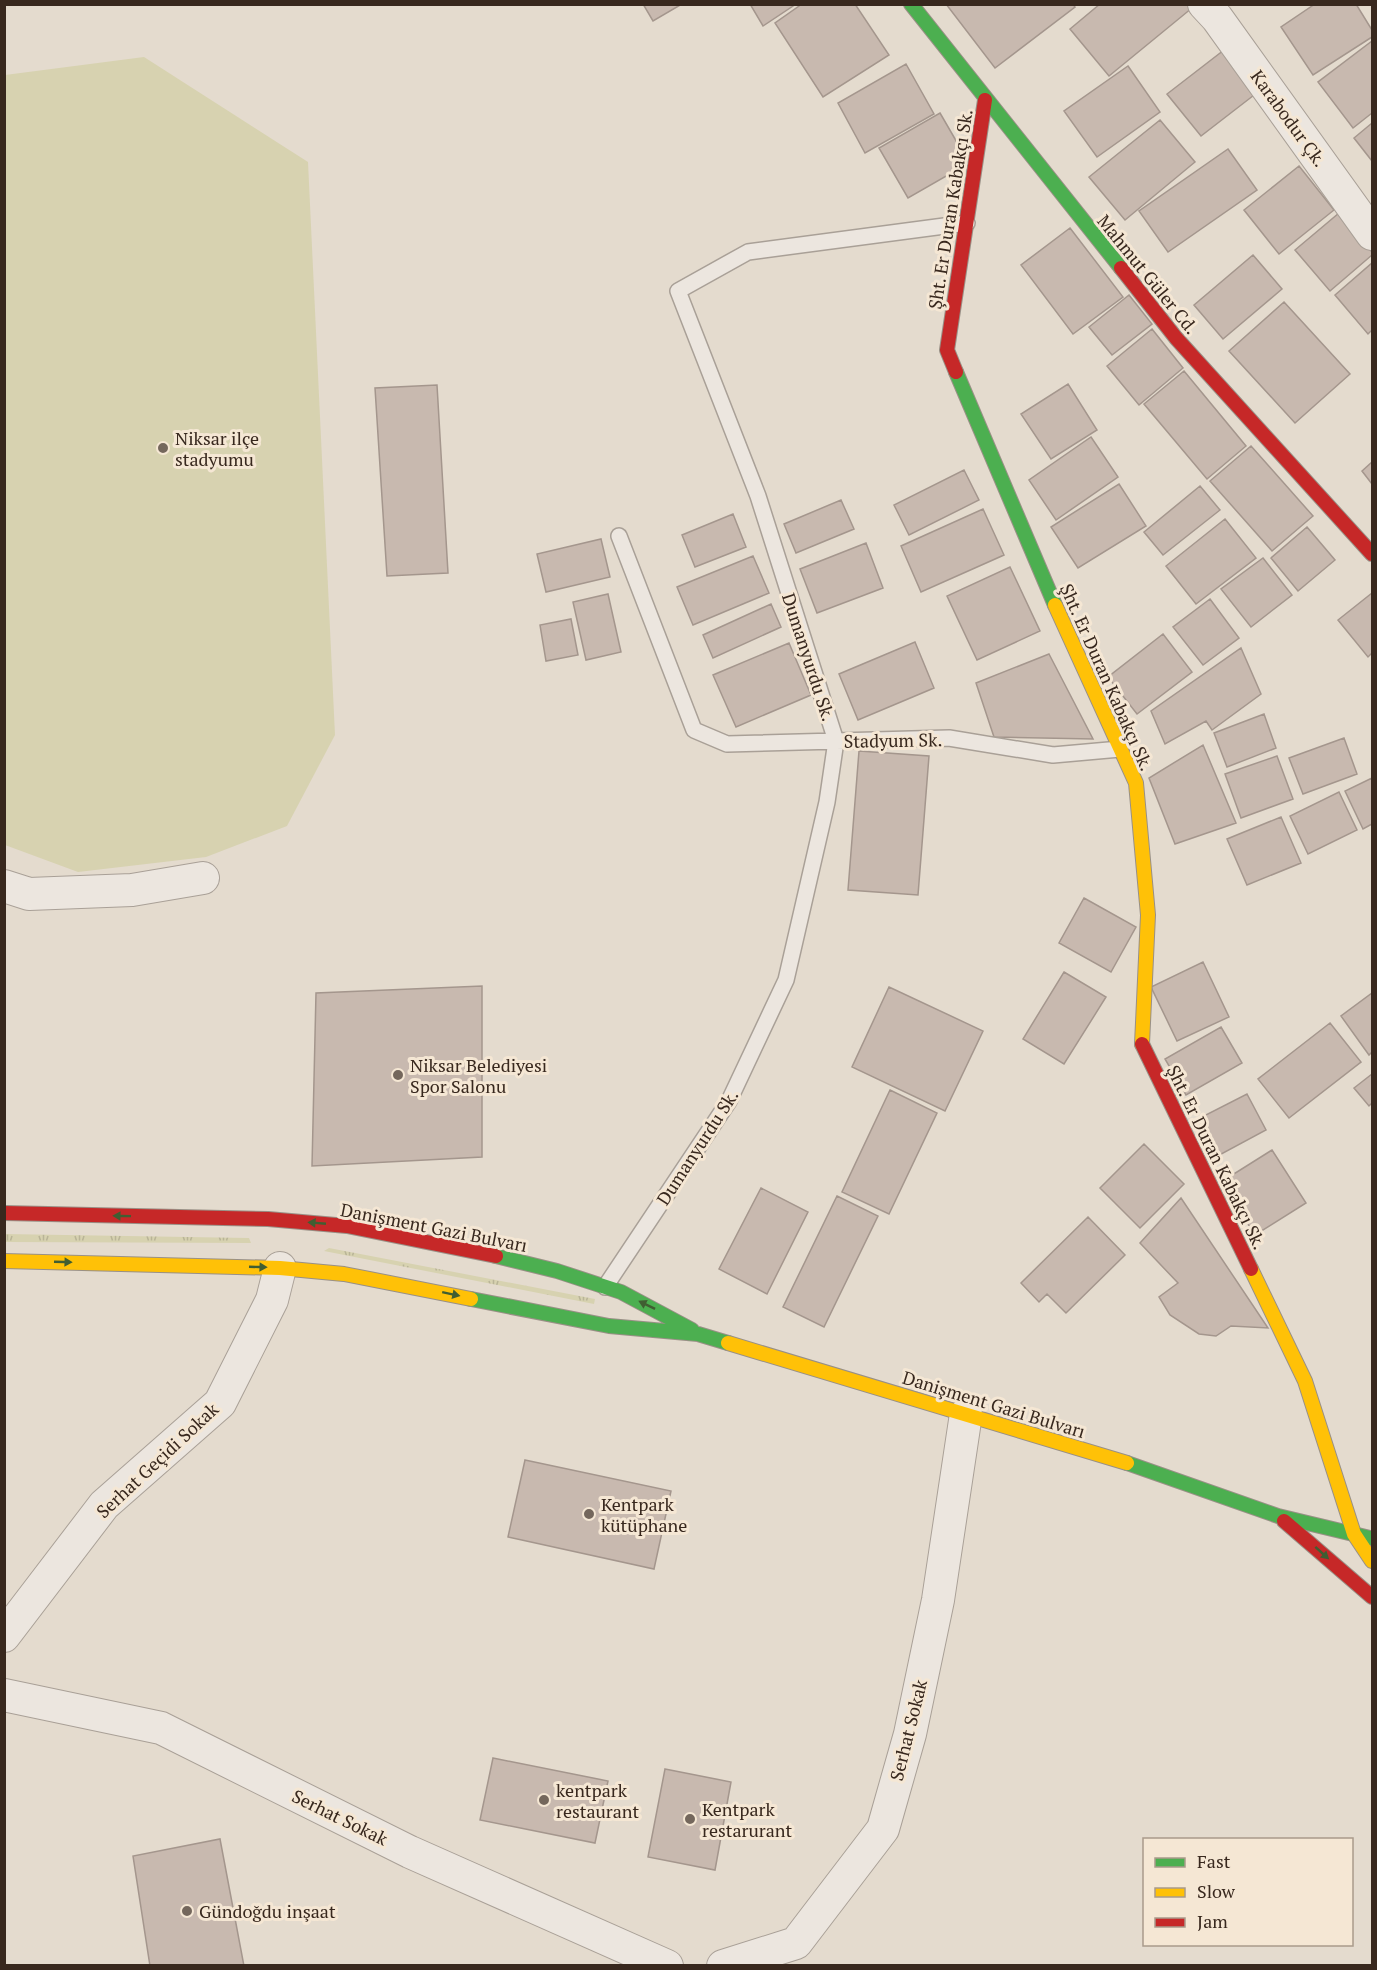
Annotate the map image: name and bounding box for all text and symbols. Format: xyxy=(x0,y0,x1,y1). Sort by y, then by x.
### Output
street label: Karabodur Çk. xyxy=(1246,65,1332,171)
street label: Şht. Er Duran Kabakçı Sk. xyxy=(922,107,978,311)
street label: Mahmut Güler Cd. xyxy=(1092,209,1204,339)
place label: Niksar ilçe stadyumu xyxy=(175,426,259,471)
marker: Niksar ilçe stadyumu xyxy=(156,441,170,455)
street label: Şht. Er Duran Kabakçı Sk. xyxy=(1055,580,1159,774)
street label: Dumanyurdu Sk. xyxy=(777,590,841,724)
street label: Stadyum Sk. xyxy=(843,727,943,753)
place label: Niksar Belediyesi Spor Salonu xyxy=(410,1053,547,1098)
street label: Şht. Er Duran Kabakçı Sk. xyxy=(1162,1061,1272,1253)
marker: Niksar Belediyesi Spor Salonu xyxy=(391,1068,405,1082)
street label: Dumanyurdu Sk. xyxy=(651,1085,743,1209)
street label: Danişment Gazi Bulvarı xyxy=(339,1197,529,1257)
one-way arrow xyxy=(113,1211,132,1220)
one-way arrow xyxy=(307,1218,326,1228)
one-way arrow xyxy=(53,1257,72,1266)
one-way arrow xyxy=(248,1263,267,1272)
one-way arrow xyxy=(441,1290,460,1299)
one-way arrow xyxy=(639,1301,656,1310)
street label: Danişment Gazi Bulvarı xyxy=(900,1365,1088,1443)
street label: Serhat Geçidi Sokak xyxy=(91,1397,224,1523)
place label: Kentpark kütüphane xyxy=(601,1492,687,1537)
marker: Kentpark kütüphane xyxy=(582,1507,596,1521)
one-way arrow xyxy=(1315,1546,1330,1560)
street label: Serhat Sokak xyxy=(884,1676,932,1783)
place label: kentpark restaurant xyxy=(556,1778,640,1823)
street label: Serhat Sokak xyxy=(288,1784,392,1851)
marker: kentpark restaurant xyxy=(537,1793,551,1807)
place label: Kentpark restarurant xyxy=(702,1797,792,1842)
marker: Kentpark restarurant xyxy=(683,1812,697,1826)
legend xyxy=(1143,1838,1353,1946)
text: Fast xyxy=(1197,1849,1231,1873)
text: Slow xyxy=(1197,1879,1236,1903)
place label: Gündoğdu inşaat xyxy=(199,1899,336,1923)
marker: Gündoğdu inşaat xyxy=(180,1904,194,1918)
text: Jam xyxy=(1197,1909,1228,1933)

